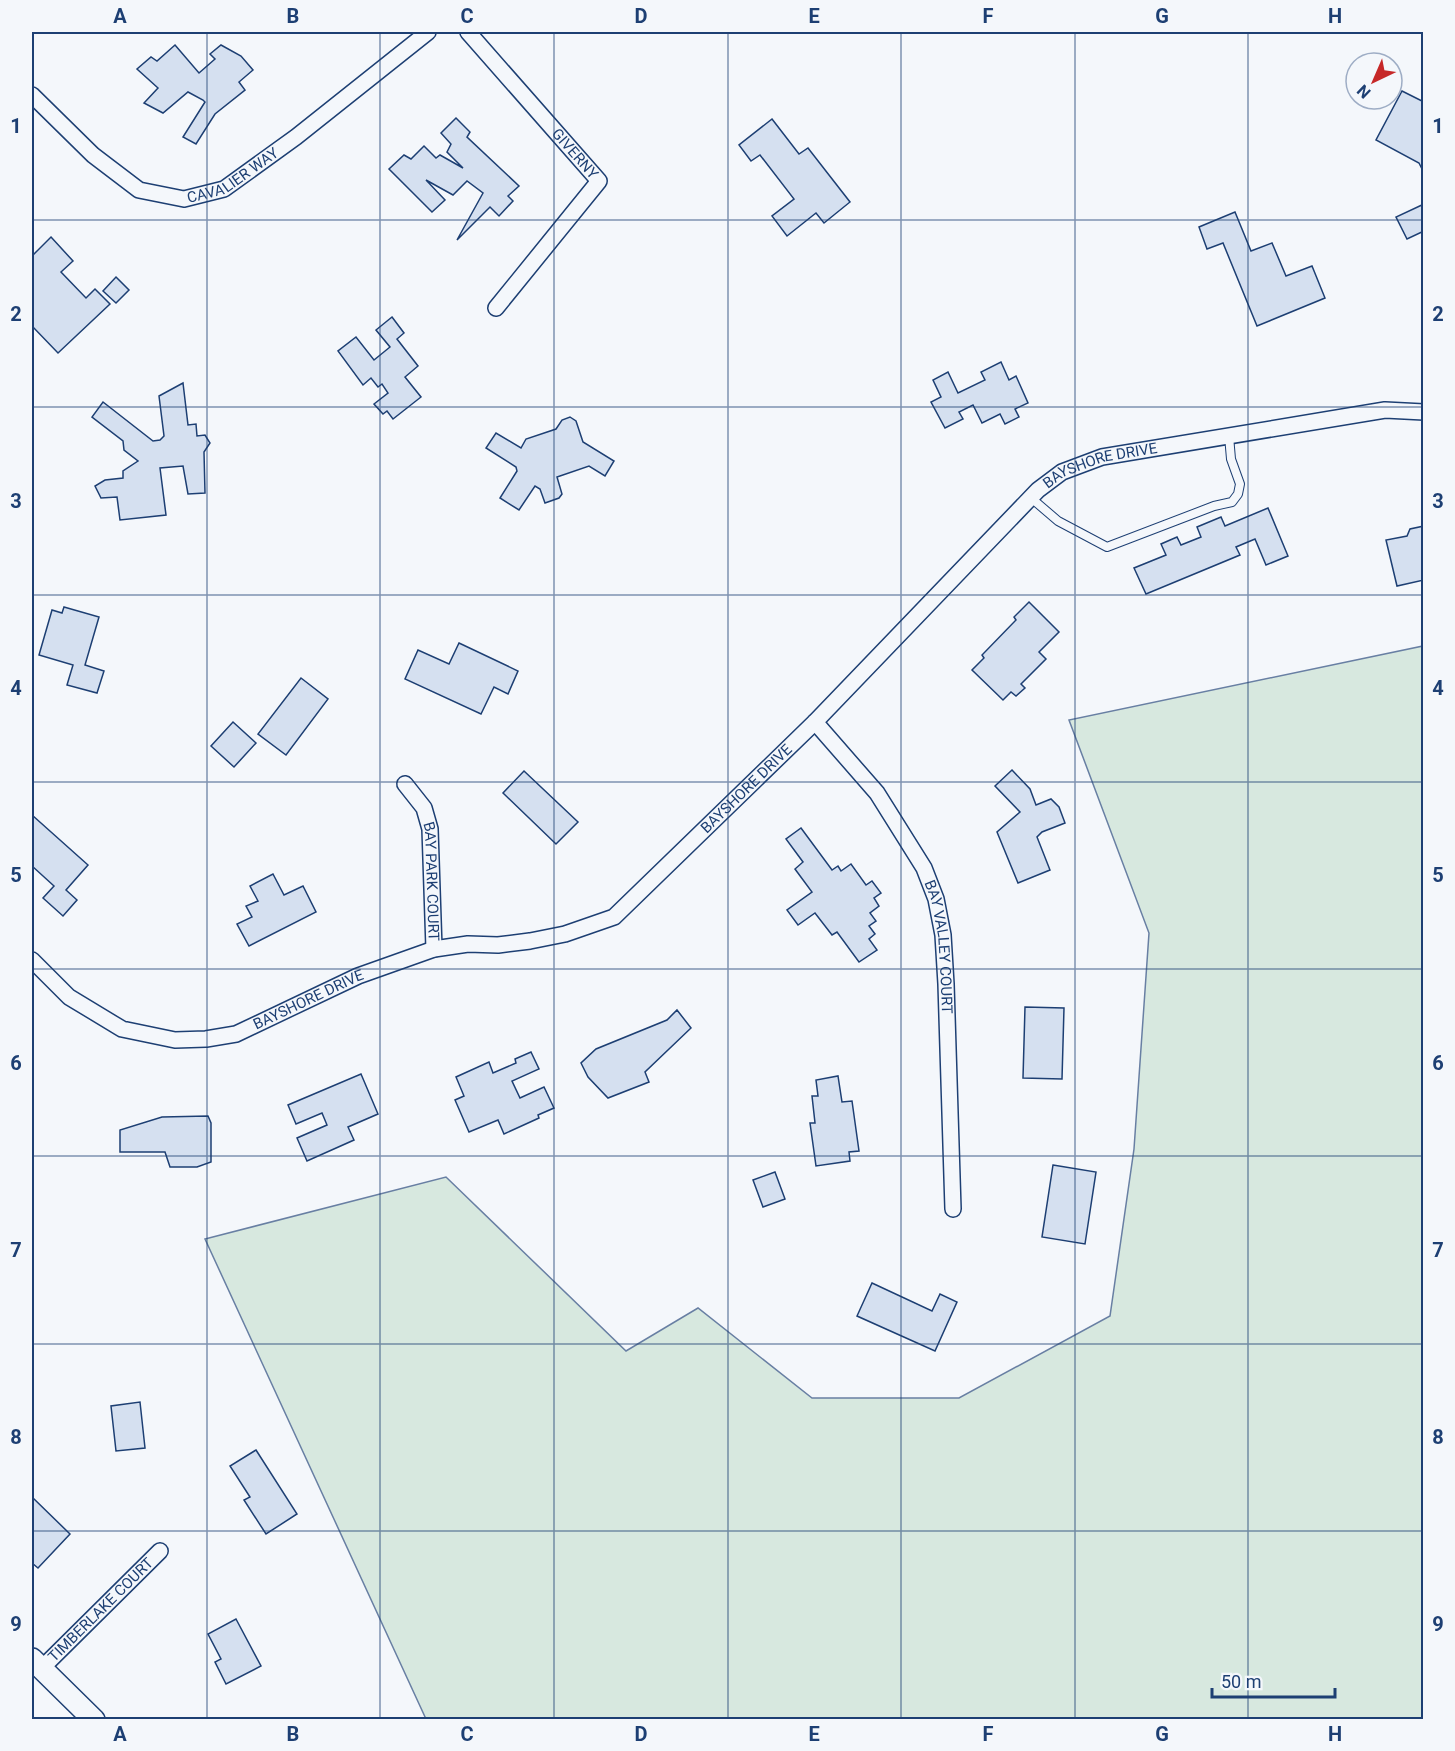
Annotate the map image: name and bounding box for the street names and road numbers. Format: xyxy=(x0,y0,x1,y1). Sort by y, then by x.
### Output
street label: GIVERNY xyxy=(548,125,602,183)
street label: CAVALIER WAY xyxy=(185,144,282,207)
street label: BAYSHORE DRIVE xyxy=(1039,439,1159,492)
street label: BAYSHORE DRIVE xyxy=(697,740,796,837)
street label: BAY PARK COURT xyxy=(419,820,443,941)
street label: BAY VALLEY COURT xyxy=(921,878,956,1014)
street label: BAYSHORE DRIVE xyxy=(250,966,366,1033)
street label: TIMBERLAKE COURT xyxy=(44,1554,157,1666)

